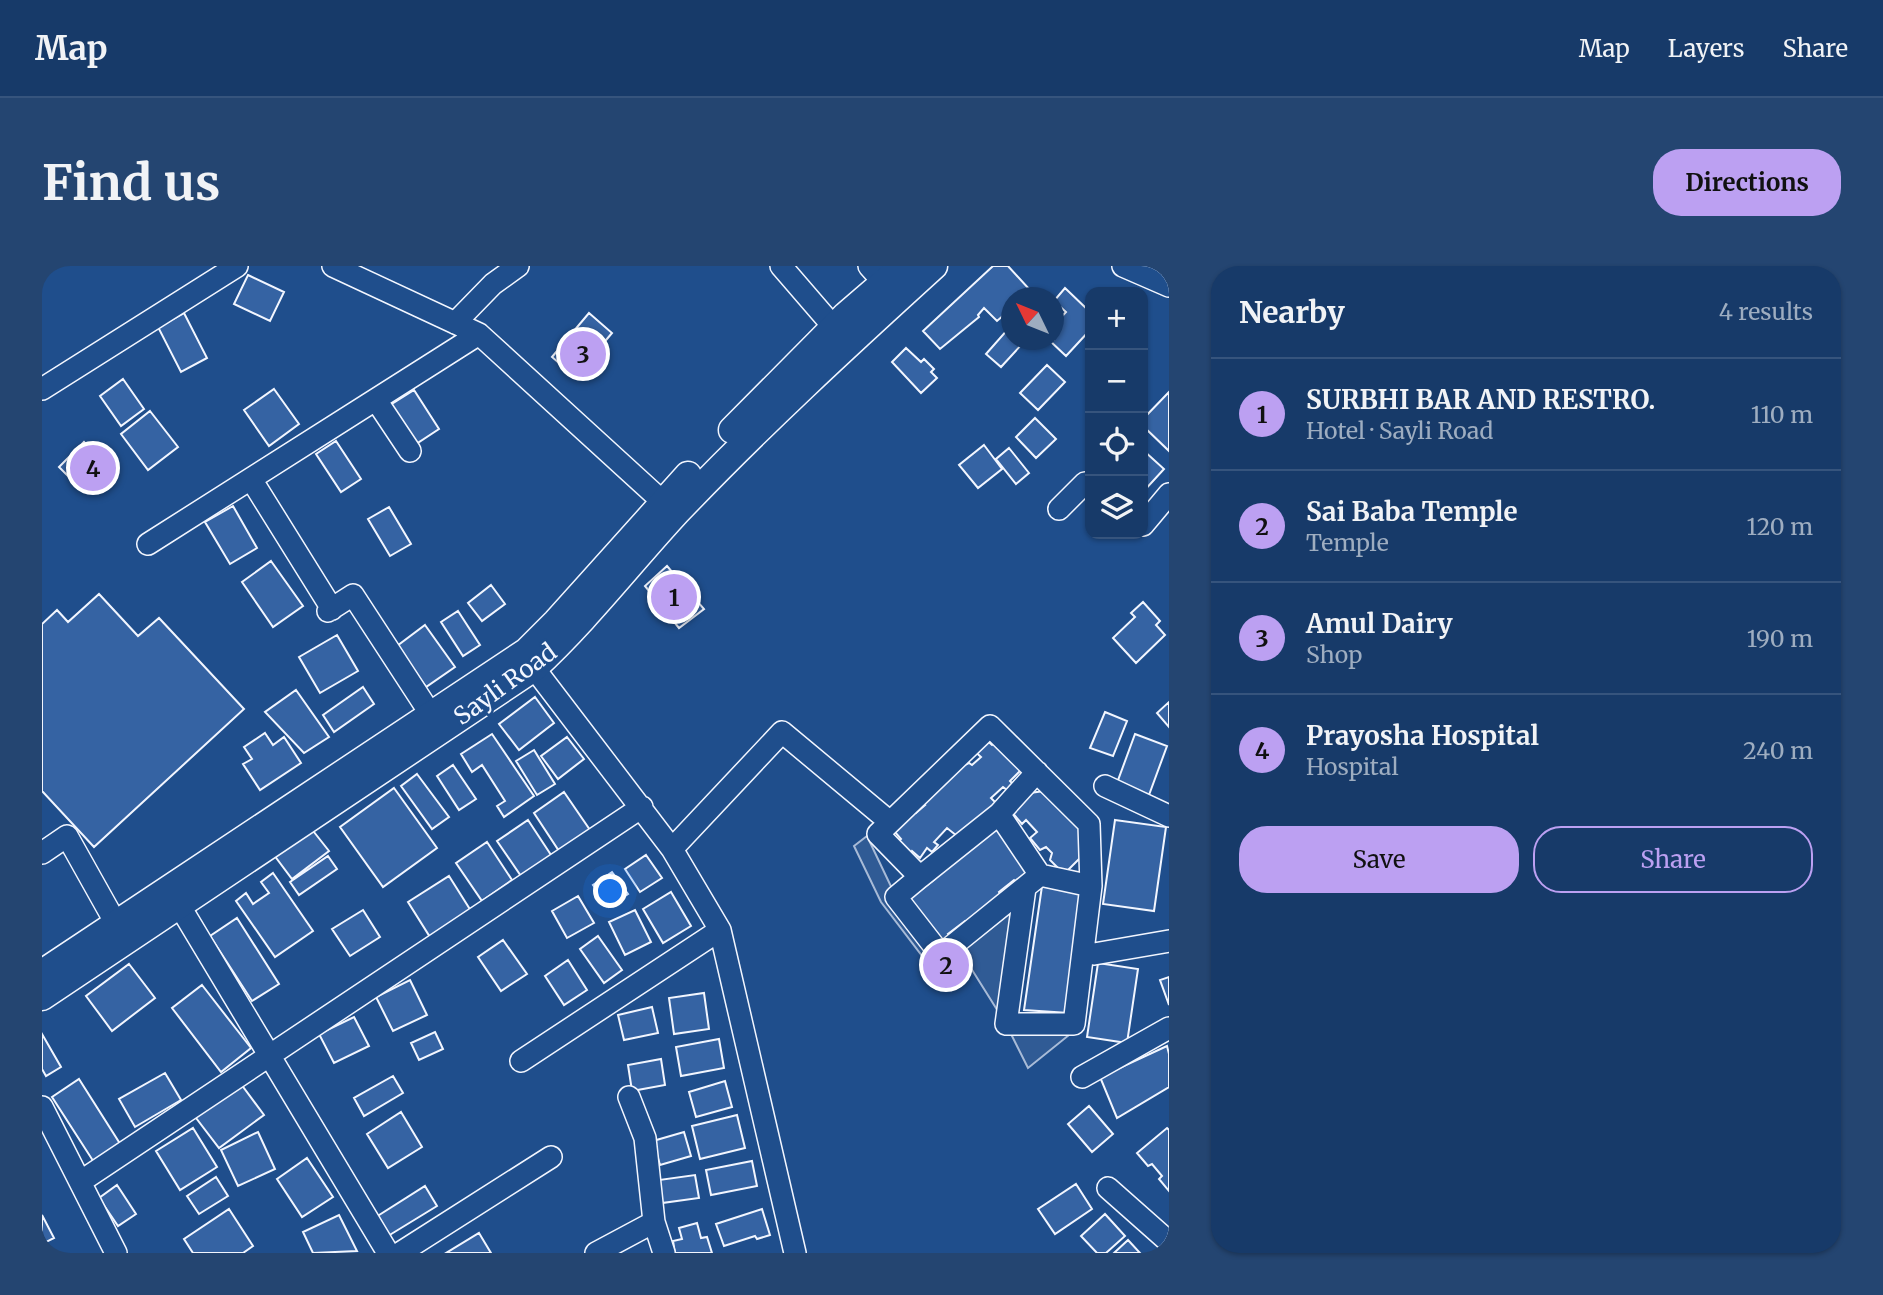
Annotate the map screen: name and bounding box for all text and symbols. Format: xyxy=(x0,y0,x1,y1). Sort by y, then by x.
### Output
text: Map xyxy=(35,28,108,69)
text: Map xyxy=(1579,33,1630,64)
text: Layers xyxy=(1668,33,1744,64)
text: Share xyxy=(1782,33,1848,64)
button: Directions xyxy=(1653,149,1841,216)
text: Find us xyxy=(42,152,220,213)
north arrow xyxy=(1001,287,1064,350)
map controls xyxy=(1085,287,1148,539)
button: + xyxy=(1085,287,1148,350)
text: Nearby xyxy=(1239,293,1345,331)
text: 4 results xyxy=(1719,297,1813,326)
pin: 3 xyxy=(560,328,606,380)
button: − xyxy=(1085,350,1148,413)
text: SURBHI BAR AND RESTRO. xyxy=(1306,383,1655,416)
text: 1 xyxy=(1257,400,1267,429)
text: 110 m xyxy=(1751,400,1813,429)
button: locate xyxy=(1085,413,1148,476)
text: Hotel · Sayli Road xyxy=(1306,416,1493,445)
pin: 4 xyxy=(70,442,116,494)
button: layers xyxy=(1085,476,1148,539)
text: Sai Baba Temple xyxy=(1306,495,1518,528)
text: 2 xyxy=(1255,512,1269,541)
text: 120 m xyxy=(1747,512,1813,541)
text: Temple xyxy=(1306,528,1389,557)
pin: 1 xyxy=(651,571,697,623)
text: Amul Dairy xyxy=(1306,607,1453,640)
text: 3 xyxy=(1255,624,1269,653)
text: 190 m xyxy=(1747,624,1813,653)
street label: Sayli Road xyxy=(447,636,563,732)
text: Shop xyxy=(1306,640,1362,669)
text: Prayosha Hospital xyxy=(1306,719,1539,752)
text: 4 xyxy=(1255,736,1269,765)
text: 240 m xyxy=(1743,736,1813,765)
text: Hospital xyxy=(1306,752,1399,781)
button: Save xyxy=(1239,826,1519,893)
button: Share xyxy=(1533,826,1813,893)
your location xyxy=(593,874,627,908)
pin: 2 xyxy=(923,939,969,991)

